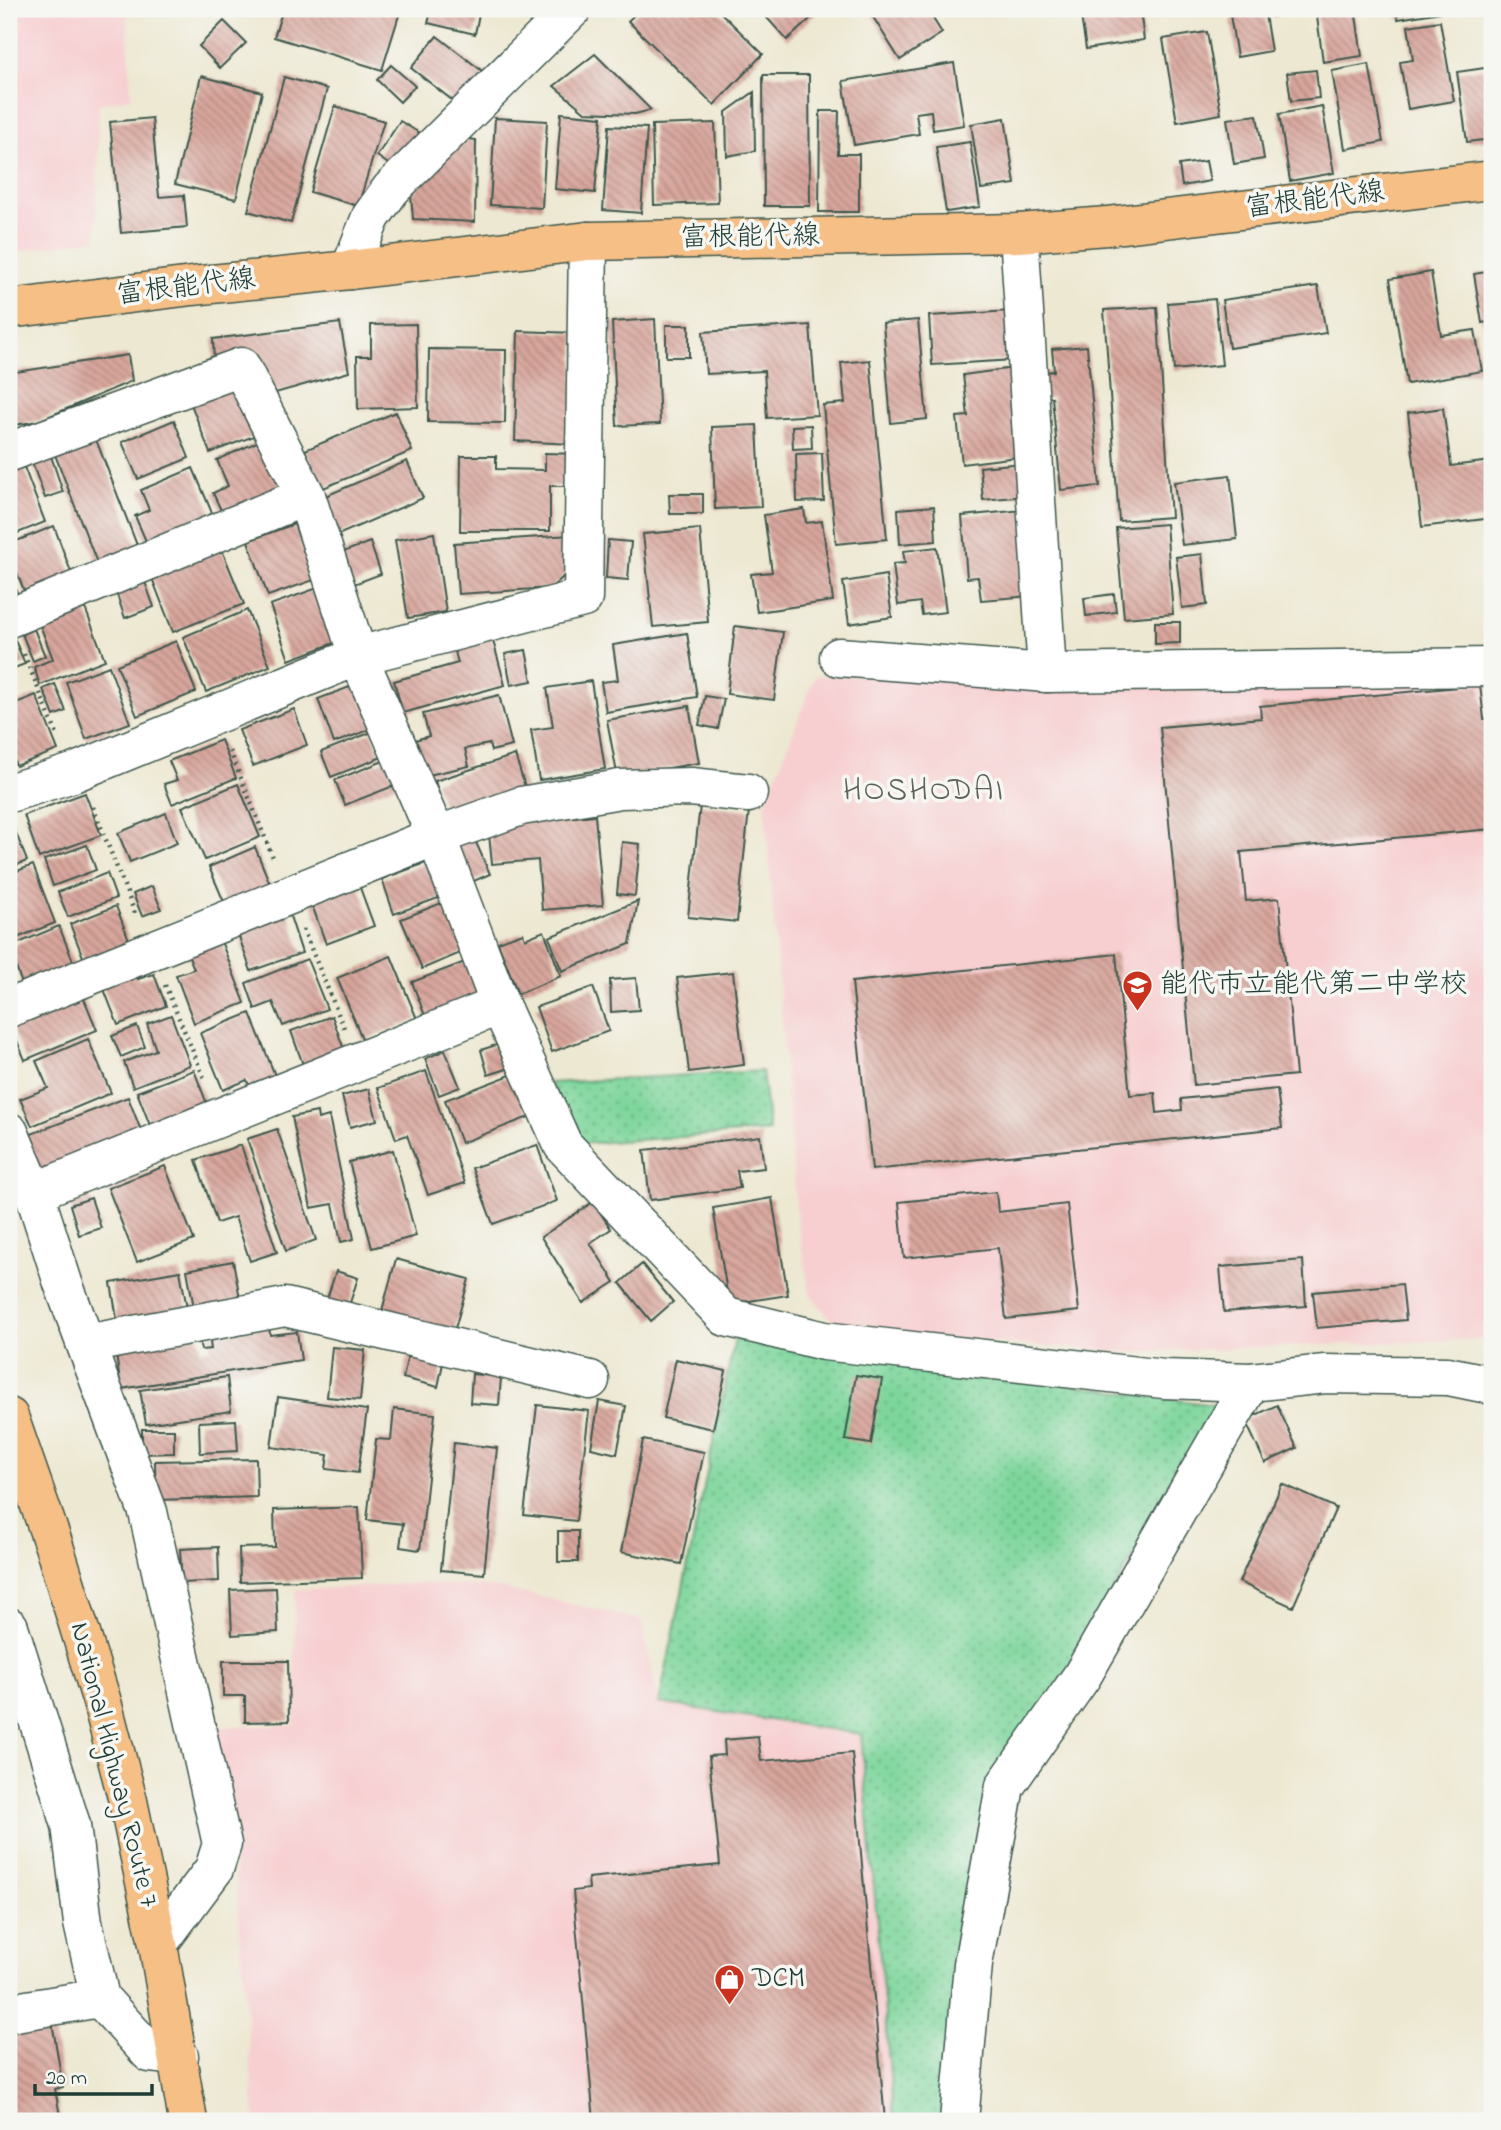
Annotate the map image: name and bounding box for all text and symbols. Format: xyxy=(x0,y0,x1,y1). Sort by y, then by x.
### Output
street label: 富根能代線 xyxy=(1243,172,1387,230)
street label: 富根能代線 xyxy=(680,216,820,260)
street label: 富根能代線 xyxy=(114,259,258,317)
district label: HOSHODAI xyxy=(843,768,1005,815)
place label: 能代市立能代第二中学校 xyxy=(1160,965,1468,1006)
school or university icon: 能代市立能代第二中学校 xyxy=(1120,968,1154,1012)
street label: National Highway Route 7 xyxy=(58,1618,168,1912)
place label: DCM xyxy=(751,1959,805,2000)
shop icon: DCM xyxy=(712,1962,746,2006)
scale bar xyxy=(35,2053,152,2097)
text: 20 m xyxy=(46,2064,87,2094)

